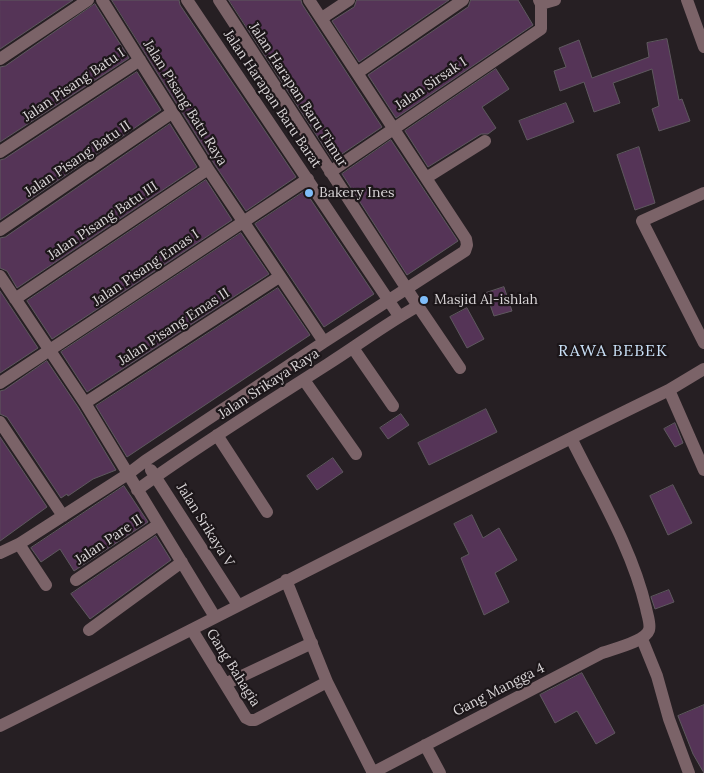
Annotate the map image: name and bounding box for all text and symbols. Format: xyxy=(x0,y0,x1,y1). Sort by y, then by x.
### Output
street label: Jalan Harapan Baru Timur xyxy=(245,20,351,170)
street label: Jalan Harapan Baru Barat xyxy=(219,27,325,171)
street label: Jalan Pisang Batu Raya xyxy=(139,37,231,169)
street label: Jalan Pisang Batu I xyxy=(20,45,128,125)
street label: Jalan Sirsak I xyxy=(392,54,470,114)
street label: Jalan Pisang Batu II xyxy=(22,117,134,201)
street label: Jalan Pisang Batu III xyxy=(45,178,161,264)
place label: Bakery Ines xyxy=(319,185,394,201)
marker: Bakery Ines xyxy=(303,187,315,199)
street label: Jalan Pisang Emas I xyxy=(90,226,202,310)
street label: Jalan Pisang Emas II xyxy=(115,285,233,369)
place label: Masjid Al-ishlah xyxy=(434,292,538,308)
marker: Masjid Al-ishlah xyxy=(418,294,430,306)
district label: RAWA BEBEK xyxy=(557,341,669,361)
street label: Jalan Srikaya Raya xyxy=(215,345,323,423)
street label: Jalan Srikaya V xyxy=(173,480,237,570)
street label: Jalan Pare II xyxy=(72,511,146,569)
street label: Gang Bahagia xyxy=(202,626,264,710)
street label: Gang Mangga 4 xyxy=(450,660,548,720)

